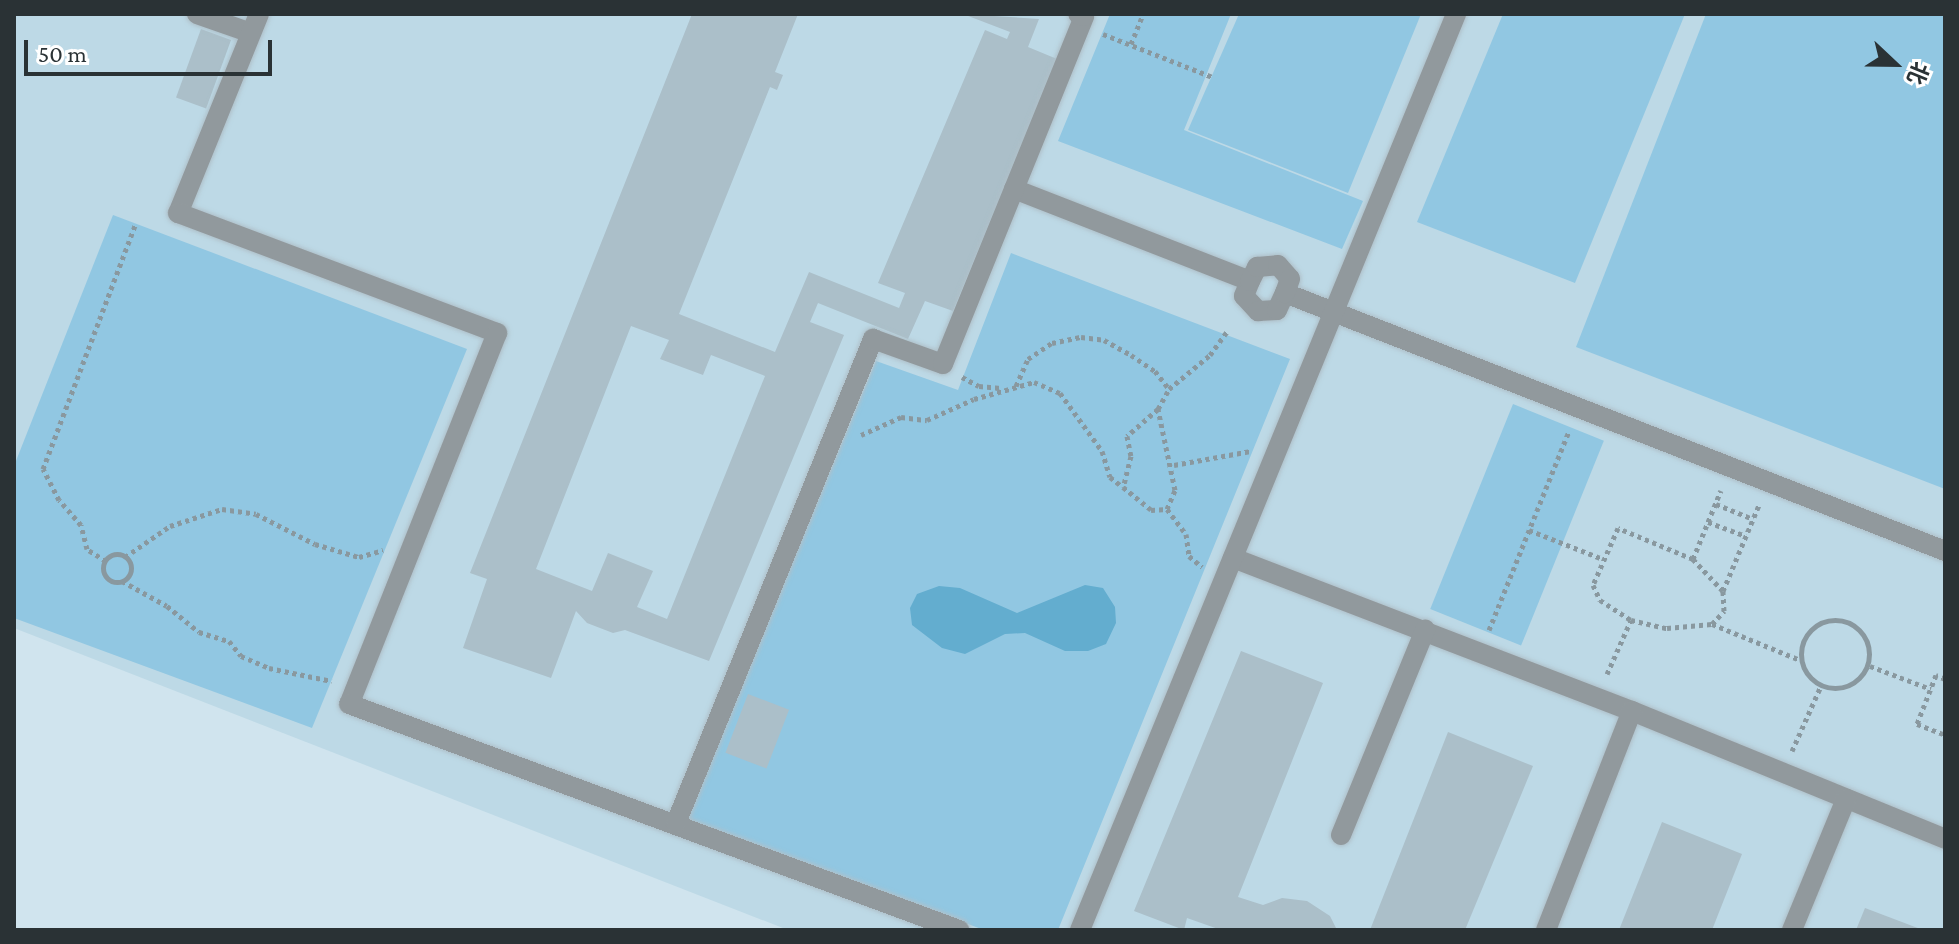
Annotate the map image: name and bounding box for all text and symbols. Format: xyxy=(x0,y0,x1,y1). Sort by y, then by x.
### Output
scale bar xyxy=(28,24,276,74)
north arrow xyxy=(1855,24,1935,104)
text: 50 m xyxy=(38,40,87,67)
text: 北 xyxy=(1902,58,1933,88)

